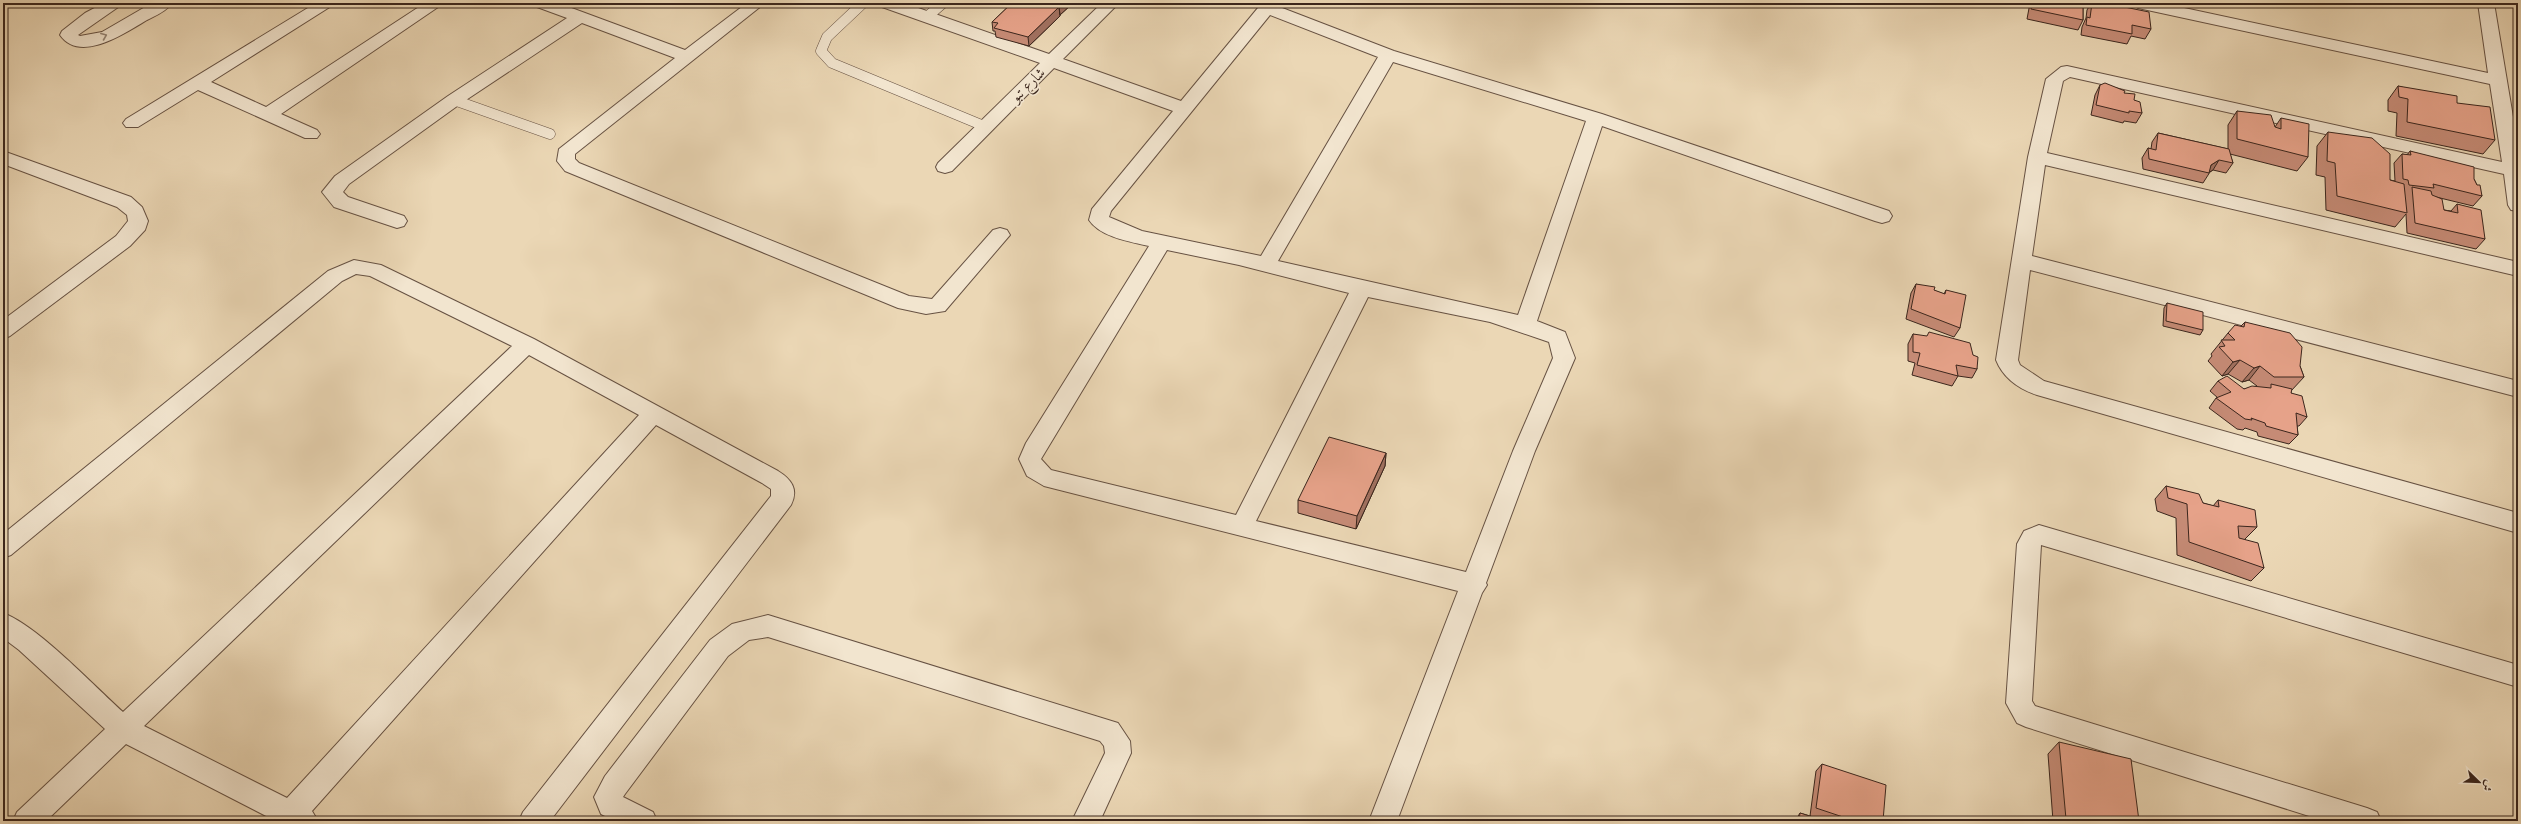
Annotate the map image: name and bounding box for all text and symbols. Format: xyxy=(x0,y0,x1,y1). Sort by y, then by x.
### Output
one-way arrow xyxy=(100,33,108,41)
street label: شارع تبو xyxy=(1005,64,1052,110)
north arrow xyxy=(2459,762,2499,802)
text: ش xyxy=(2479,778,2496,793)

